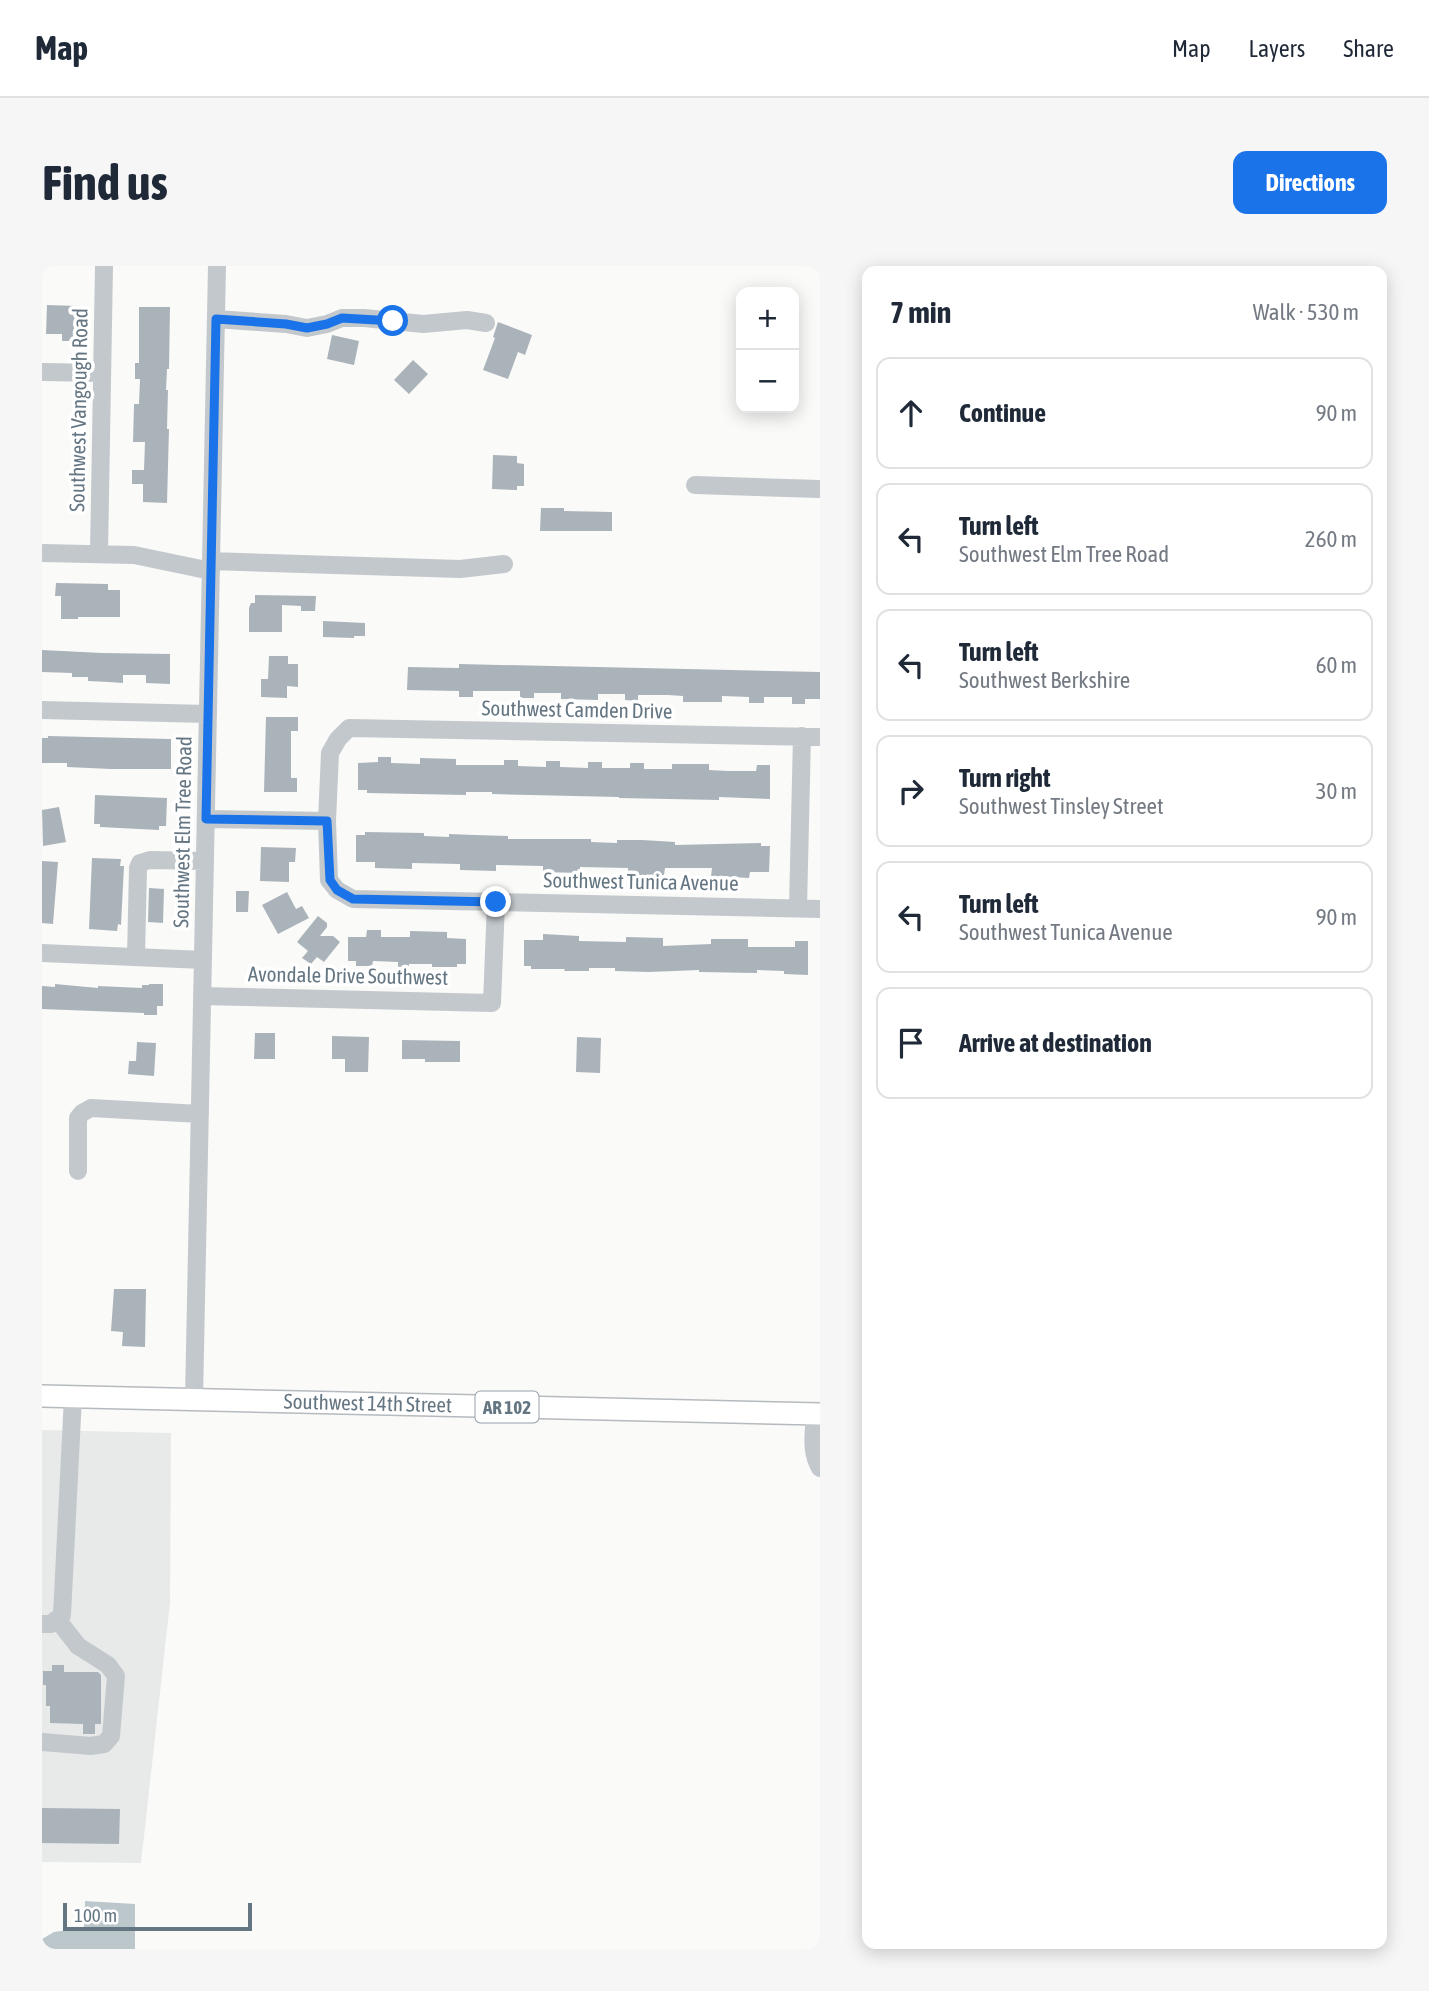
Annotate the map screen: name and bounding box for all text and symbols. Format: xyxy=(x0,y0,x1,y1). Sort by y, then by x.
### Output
text: Map xyxy=(35,29,88,67)
text: Map xyxy=(1172,35,1211,62)
text: Layers xyxy=(1249,35,1305,62)
text: Share xyxy=(1343,35,1394,62)
button: Directions xyxy=(1233,151,1387,214)
text: Find us xyxy=(42,154,168,210)
map controls xyxy=(736,287,799,413)
button: + xyxy=(736,287,799,350)
text: 7 min xyxy=(890,295,951,329)
text: Walk · 530 m xyxy=(1253,299,1359,325)
route start xyxy=(377,305,408,336)
street label: Southwest Vangough Road xyxy=(64,308,92,512)
button: − xyxy=(736,350,799,413)
icon: ahead xyxy=(892,394,930,432)
text: Continue xyxy=(959,398,1046,428)
text: 90 m xyxy=(1316,400,1357,426)
text: Turn left xyxy=(959,511,1039,541)
icon: left xyxy=(892,520,930,558)
text: 260 m xyxy=(1305,526,1357,552)
text: Southwest Elm Tree Road xyxy=(959,541,1169,567)
text: Turn left xyxy=(959,637,1039,667)
icon: left xyxy=(892,646,930,684)
text: 60 m xyxy=(1316,652,1357,678)
text: Southwest Berkshire xyxy=(959,667,1130,693)
street label: Southwest Camden Drive xyxy=(481,695,673,723)
street label: Southwest Elm Tree Road xyxy=(168,736,196,928)
text: Turn right xyxy=(959,763,1050,793)
icon: right xyxy=(892,772,930,810)
text: 30 m xyxy=(1316,778,1357,804)
text: Southwest Tinsley Street xyxy=(959,793,1164,819)
street label: Southwest Tunica Avenue xyxy=(543,867,739,895)
route end xyxy=(480,886,511,917)
text: Turn left xyxy=(959,889,1039,919)
icon: left xyxy=(892,898,930,936)
text: 90 m xyxy=(1316,904,1357,930)
text: Southwest Tunica Avenue xyxy=(959,919,1173,945)
street label: Avondale Drive Southwest xyxy=(248,961,448,989)
icon: arrive xyxy=(892,1024,930,1062)
text: Arrive at destination xyxy=(959,1028,1152,1058)
street label: Southwest 14th Street xyxy=(283,1389,452,1416)
road number: AR 102 xyxy=(476,1392,538,1422)
scale bar xyxy=(63,1900,252,1932)
text: 100 m xyxy=(74,1904,117,1926)

